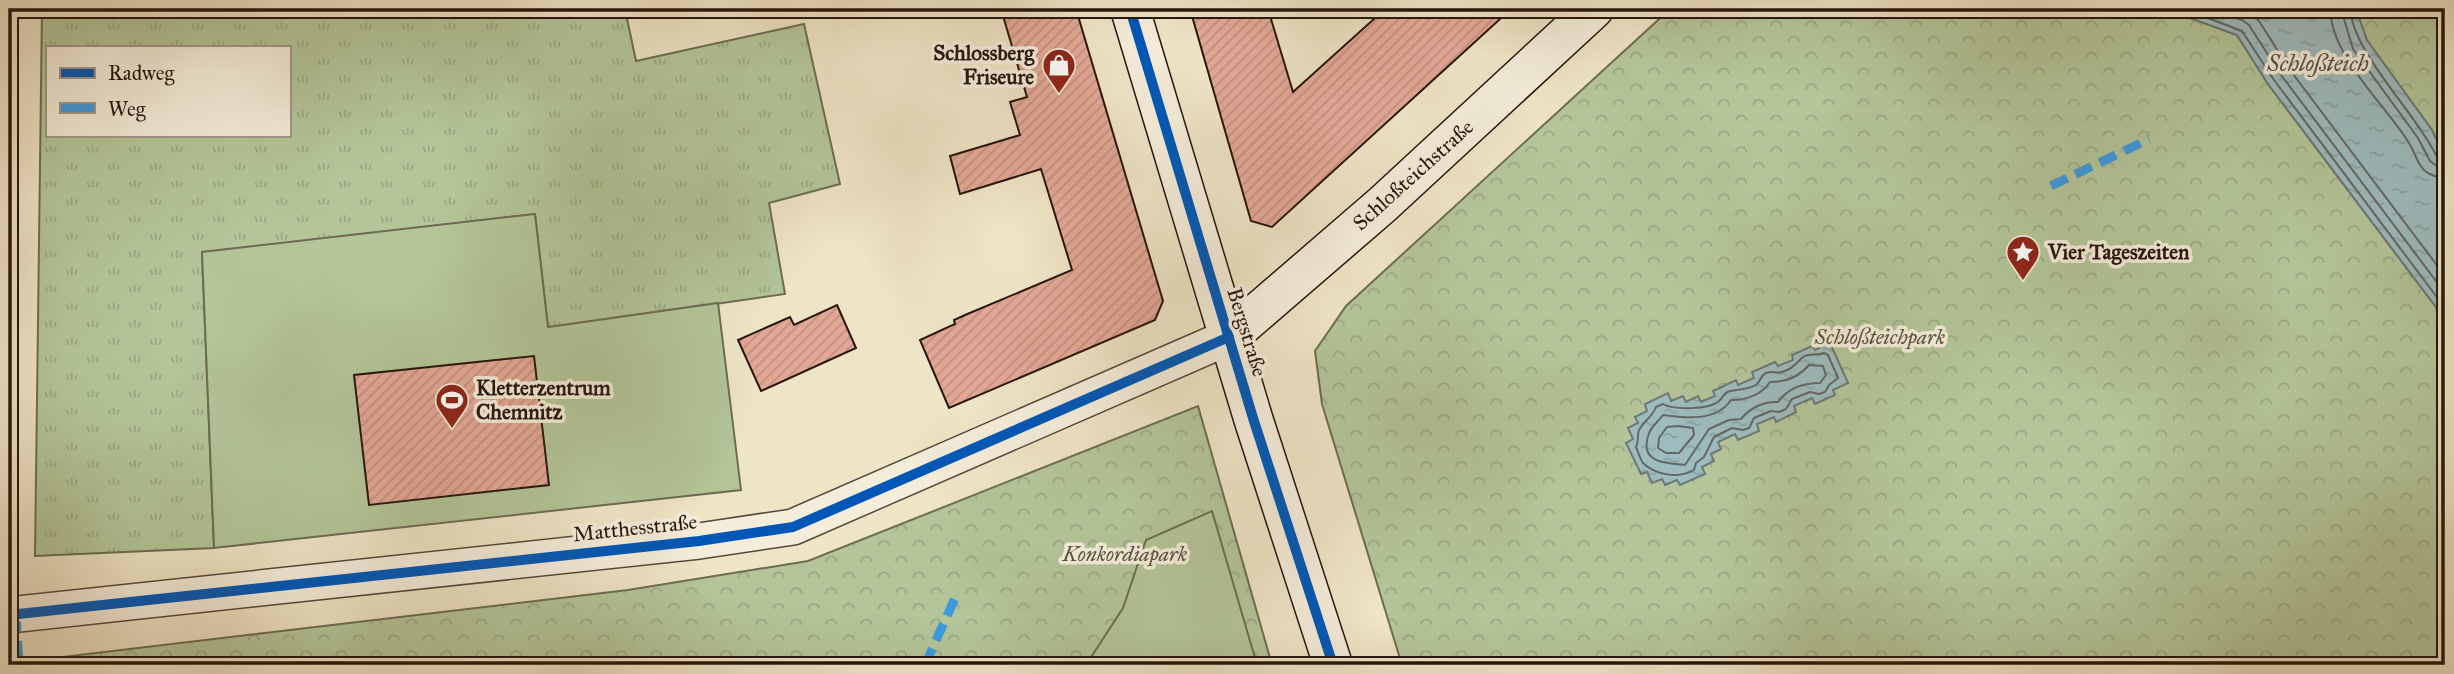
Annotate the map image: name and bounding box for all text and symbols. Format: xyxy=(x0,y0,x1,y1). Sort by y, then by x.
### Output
place label: Schlossberg Friseure xyxy=(933,40,1035,90)
legend xyxy=(46,46,290,136)
shop icon: Schlossberg Friseure xyxy=(1040,46,1078,95)
water label: Schloßteich xyxy=(2266,49,2369,77)
text: Radweg xyxy=(108,60,174,86)
text: Weg xyxy=(108,96,146,122)
street label: Schloßteichstraße xyxy=(1347,114,1479,236)
place icon: Vier Tageszeiten xyxy=(2004,233,2042,282)
place label: Vier Tageszeiten xyxy=(2047,239,2190,265)
street label: Bergstraße xyxy=(1221,284,1273,380)
park label: Schloßteichpark xyxy=(1814,324,1946,350)
place label: Kletterzentrum Chemnitz xyxy=(476,375,611,425)
sports icon: Kletterzentrum Chemnitz xyxy=(433,381,471,430)
street label: Matthesstraße xyxy=(572,509,699,547)
park label: Konkordiapark xyxy=(1062,541,1188,567)

